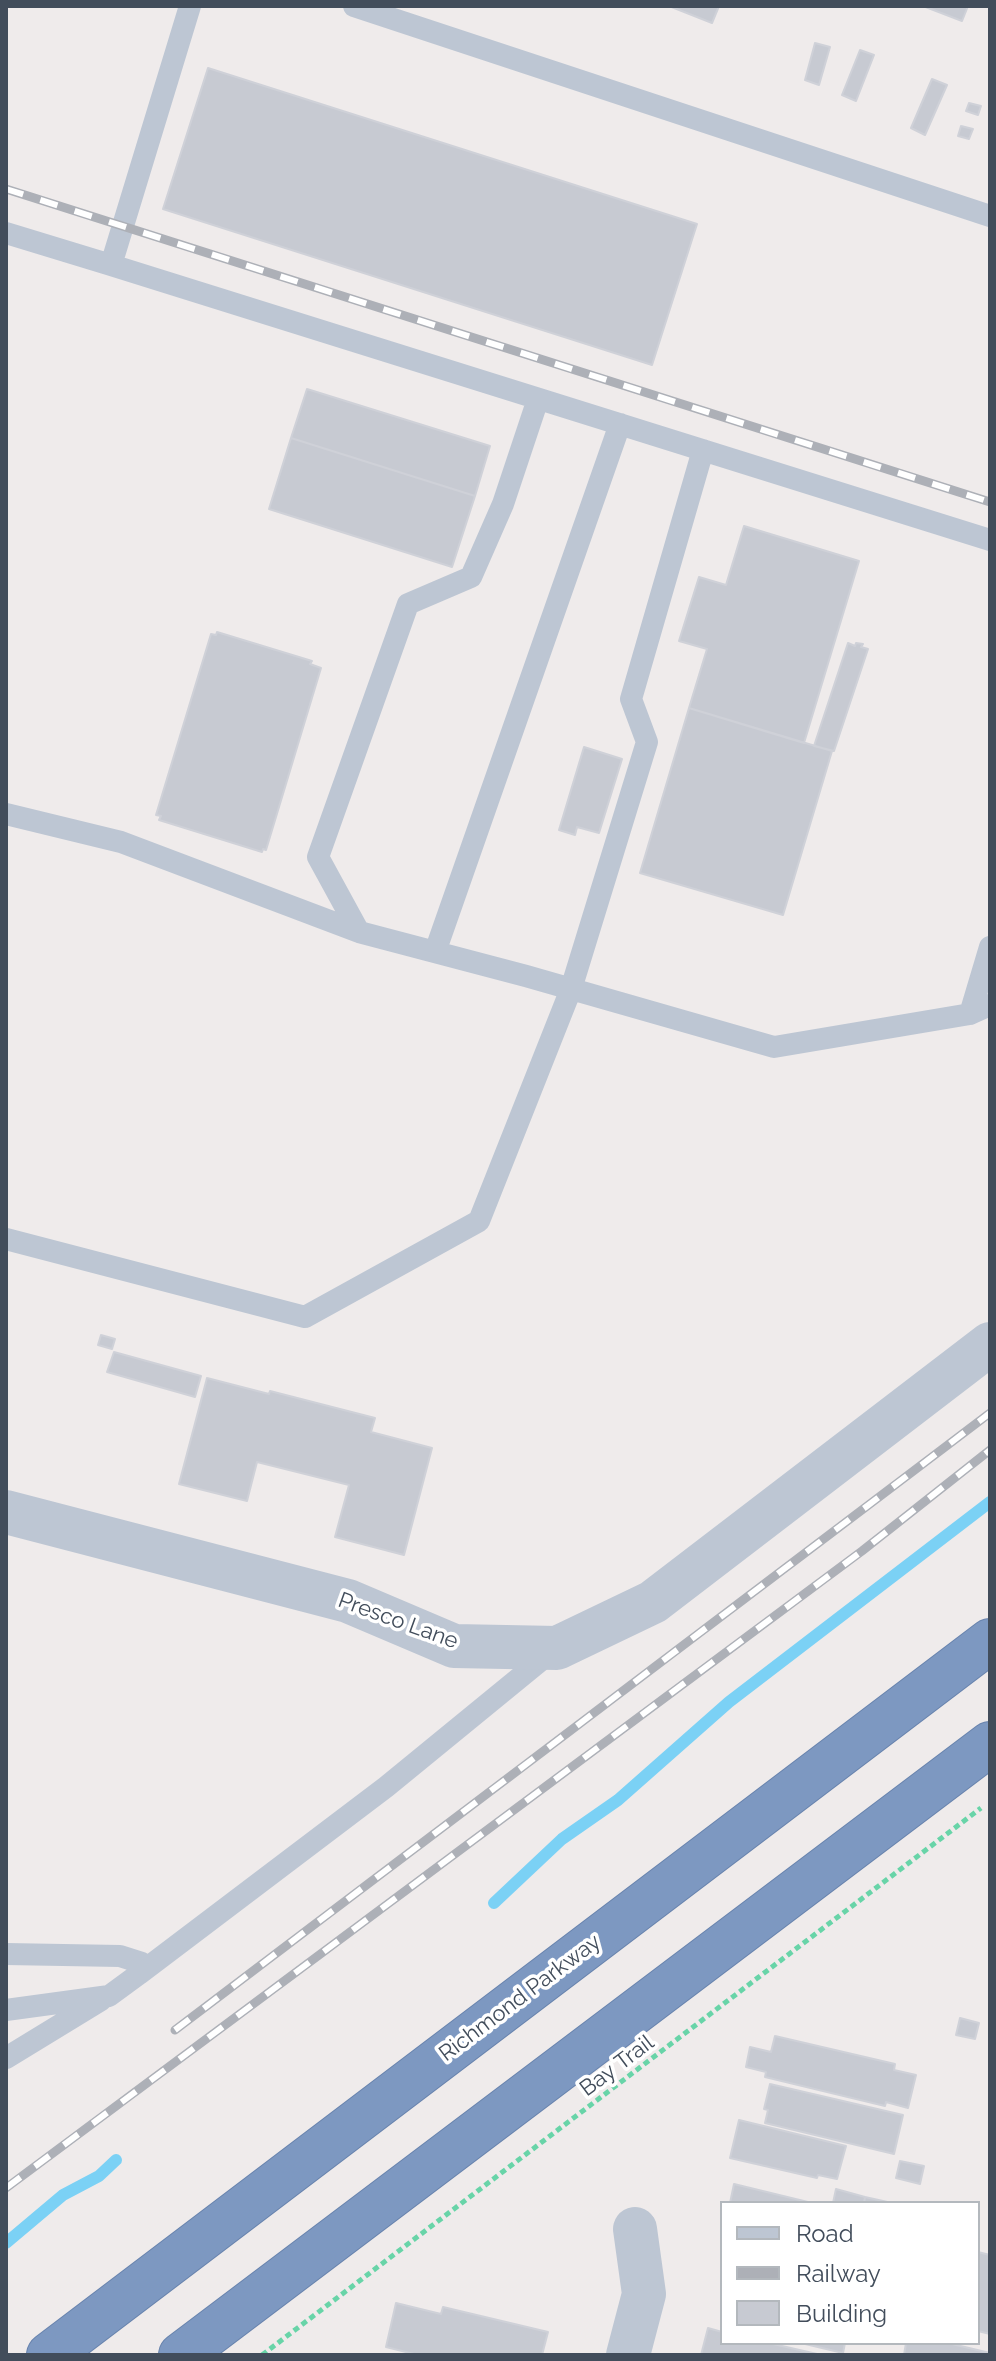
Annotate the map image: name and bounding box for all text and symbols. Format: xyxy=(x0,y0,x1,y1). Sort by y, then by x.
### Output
street label: Presco Lane xyxy=(334,1587,462,1655)
street label: Richmond Parkway xyxy=(434,1929,606,2067)
street label: Bay Trail xyxy=(575,2030,659,2102)
legend xyxy=(720,2201,980,2345)
text: Road xyxy=(796,2219,854,2248)
text: Railway xyxy=(796,2259,881,2288)
text: Building xyxy=(796,2299,887,2328)

